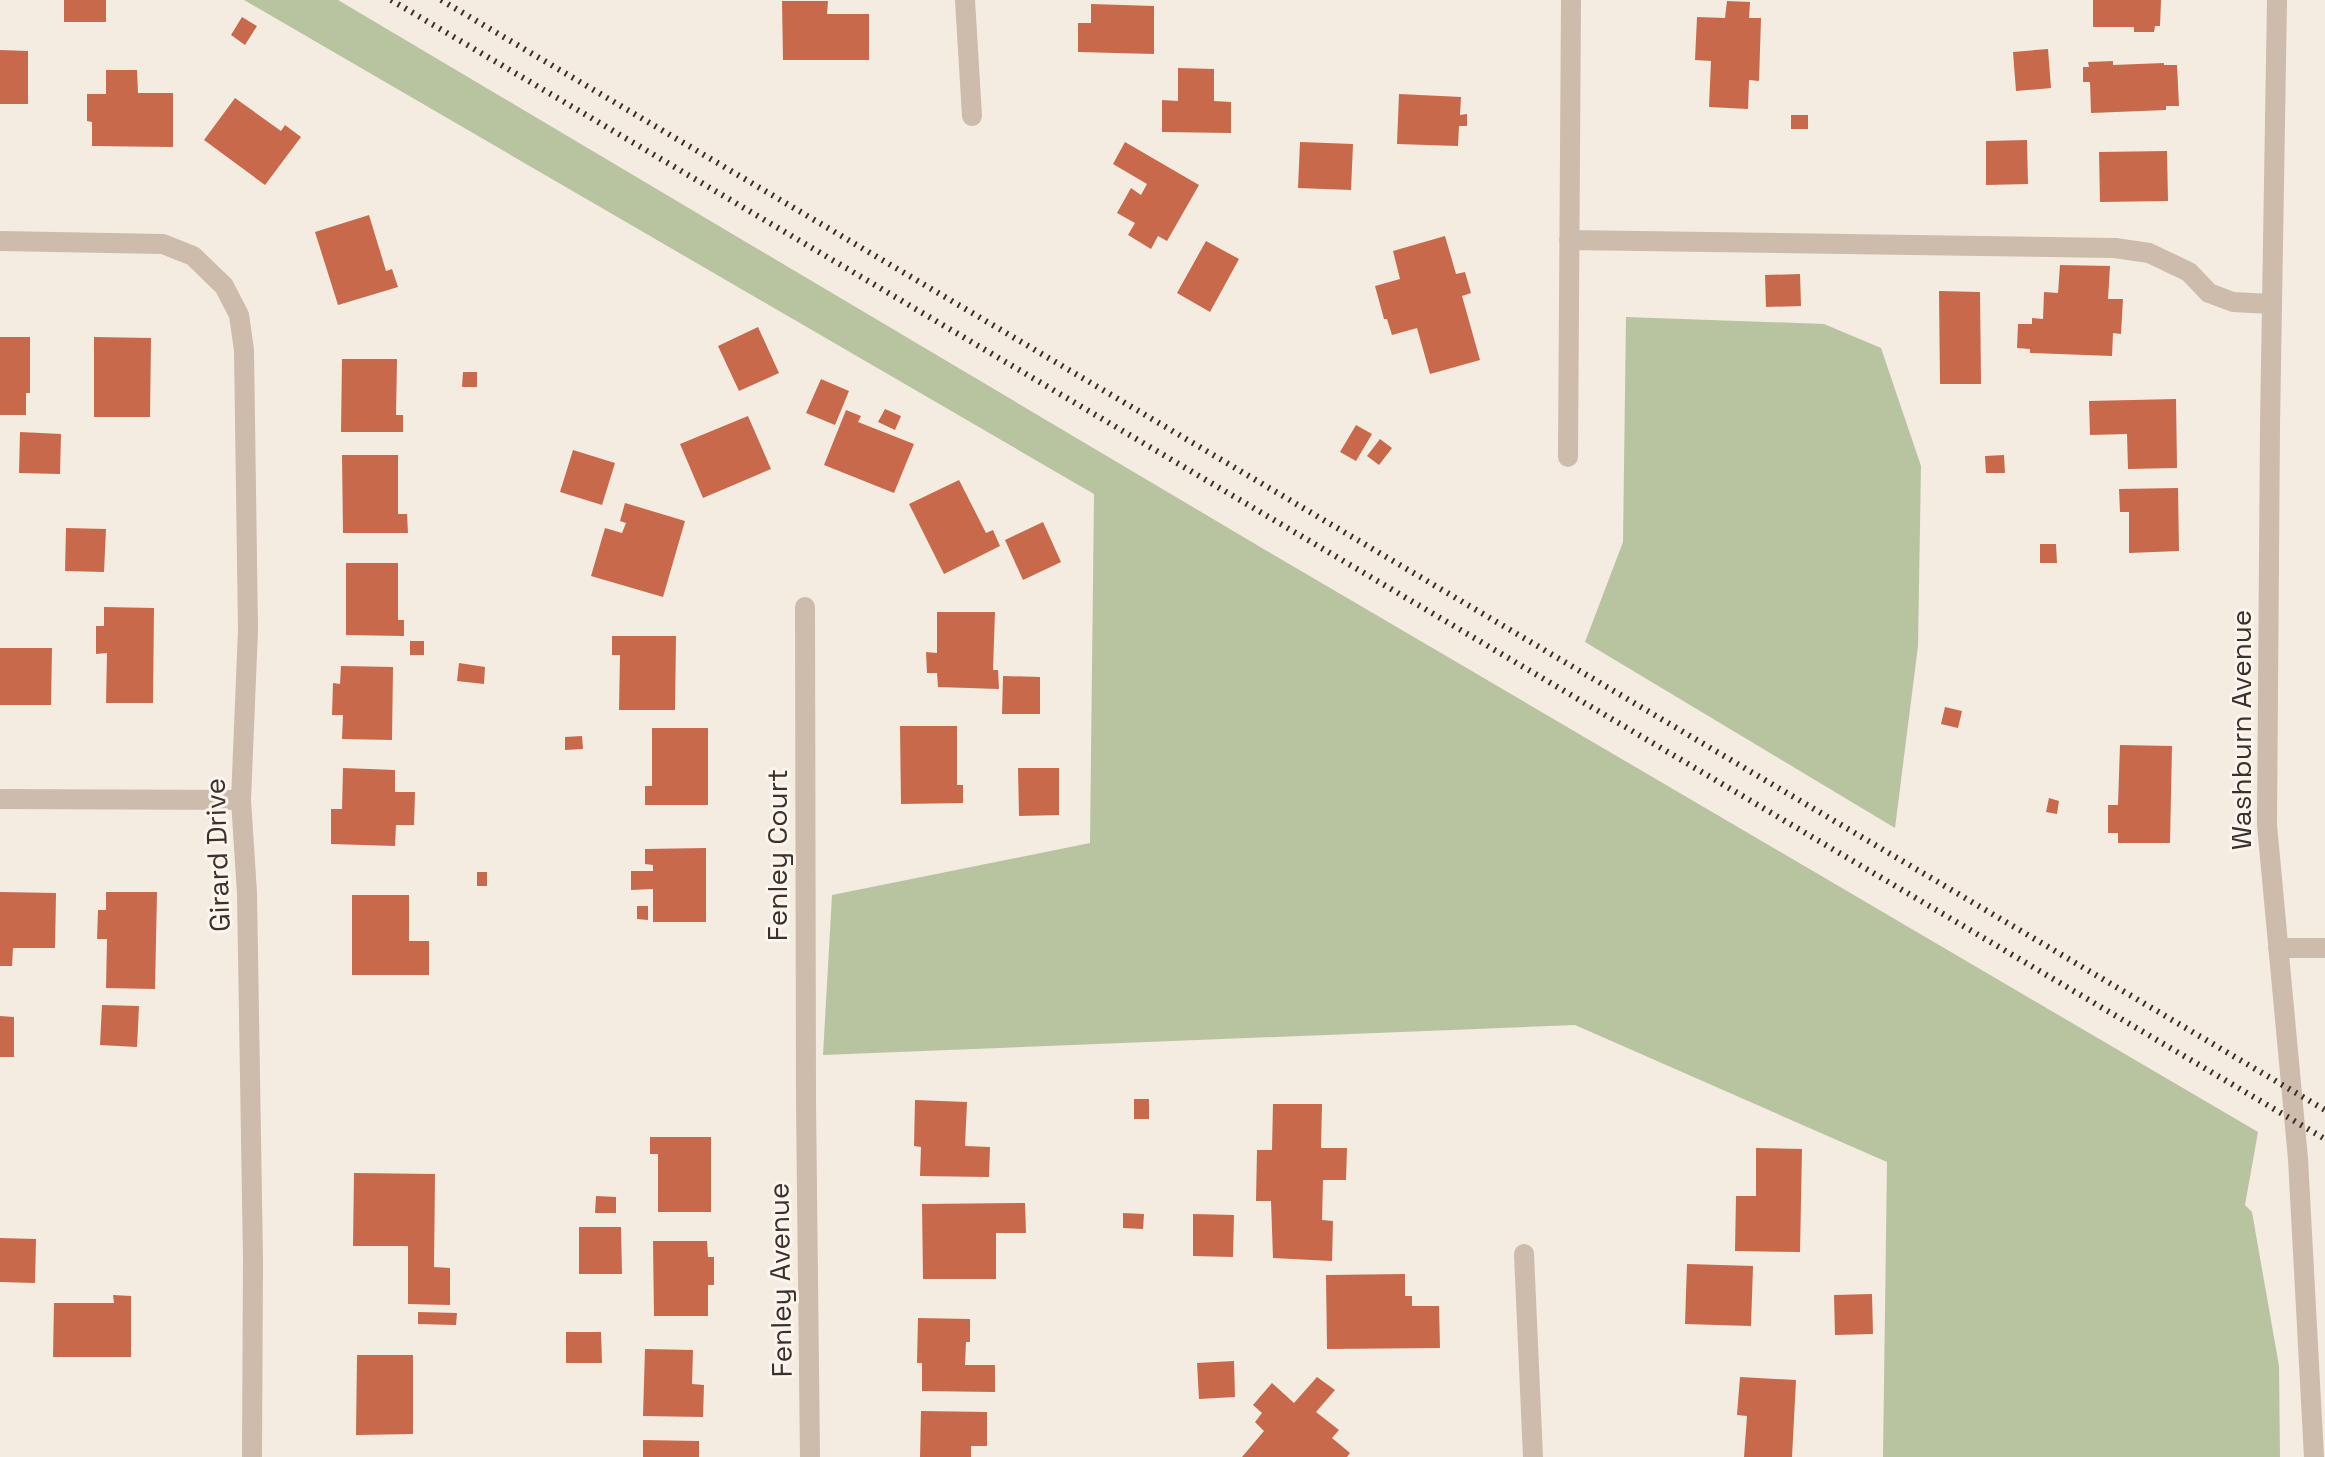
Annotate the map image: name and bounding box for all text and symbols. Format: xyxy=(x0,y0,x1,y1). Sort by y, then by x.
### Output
street label: Washburn Avenue xyxy=(2223,610,2259,850)
street label: Fenley Court xyxy=(759,769,795,941)
street label: Girard Drive xyxy=(196,777,238,933)
street label: Fenley Avenue xyxy=(760,1182,800,1378)

